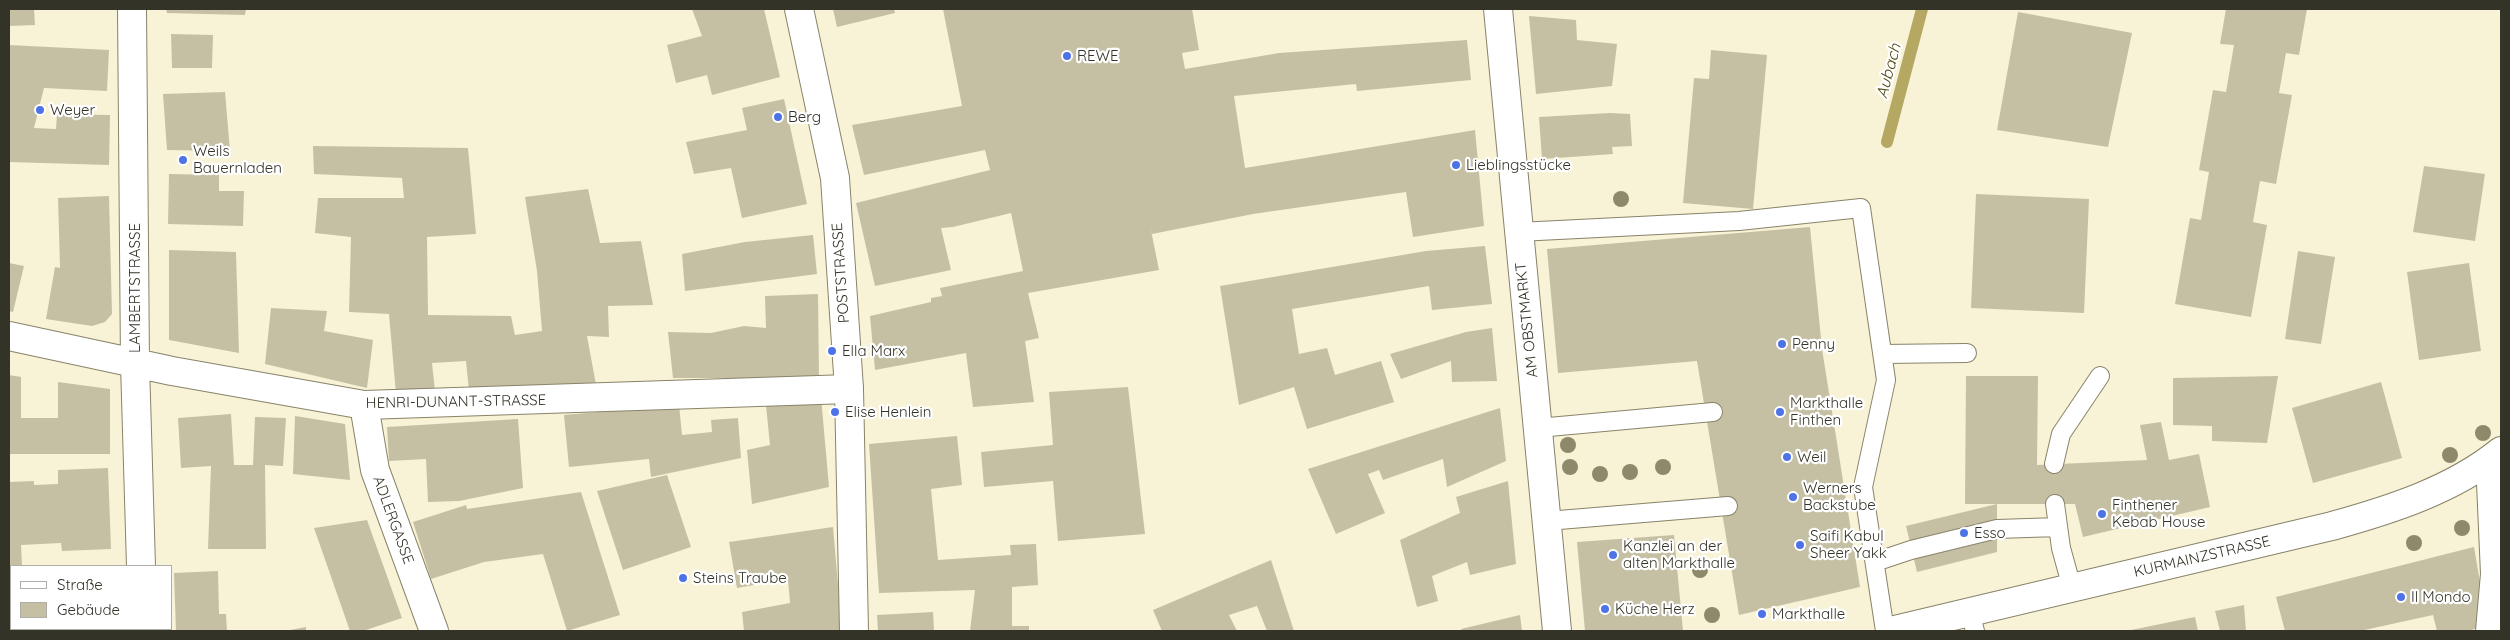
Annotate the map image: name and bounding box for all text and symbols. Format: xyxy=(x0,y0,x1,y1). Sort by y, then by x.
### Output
water label: Aubach xyxy=(1872,41,1906,101)
place label: REWE xyxy=(1077,47,1119,65)
marker: REWE xyxy=(1061,50,1073,62)
place label: Weyer xyxy=(50,101,95,119)
marker: Weyer xyxy=(34,104,46,116)
place label: Berg xyxy=(788,108,821,126)
marker: Berg xyxy=(772,111,784,123)
place label: Weils Bauernladen xyxy=(193,142,282,177)
marker: Weils Bauernladen xyxy=(177,154,189,166)
place label: Lieblingsstücke xyxy=(1466,156,1571,174)
marker: Lieblingsstücke xyxy=(1450,159,1462,171)
street label: POSTSTRASSE xyxy=(829,222,853,324)
street label: LAMBERTSTRASSE xyxy=(126,223,144,353)
street label: AM OBSTMARKT xyxy=(1512,261,1542,379)
place label: Penny xyxy=(1792,335,1835,353)
marker: Penny xyxy=(1776,338,1788,350)
place label: Ella Marx xyxy=(842,342,905,360)
marker: Ella Marx xyxy=(826,345,838,357)
street label: HENRI-DUNANT-STRASSE xyxy=(366,391,546,413)
place label: Markthalle Finthen xyxy=(1790,394,1863,429)
place label: Elise Henlein xyxy=(845,403,931,421)
marker: Elise Henlein xyxy=(829,406,841,418)
marker: Markthalle Finthen xyxy=(1774,406,1786,418)
place label: Weil xyxy=(1797,448,1826,466)
marker: Weil xyxy=(1781,451,1793,463)
street label: ADLERGASSE xyxy=(369,474,417,566)
place label: Werners Backstube xyxy=(1803,479,1876,514)
marker: Werners Backstube xyxy=(1787,491,1799,503)
place label: Finthener Kebab House xyxy=(2112,496,2206,531)
marker: Finthener Kebab House xyxy=(2096,508,2108,520)
place label: Esso xyxy=(1974,524,2006,542)
place label: Saifi Kabul Sheer Yakk xyxy=(1810,527,1887,562)
marker: Esso xyxy=(1958,527,1970,539)
street label: KURMAINZSTRASSE xyxy=(2132,533,2272,581)
place label: Kanzlei an der alten Markthalle xyxy=(1623,537,1735,572)
marker: Saifi Kabul Sheer Yakk xyxy=(1794,539,1806,551)
marker: Kanzlei an der alten Markthalle xyxy=(1607,549,1619,561)
legend xyxy=(10,565,172,630)
place label: Steins Traube xyxy=(693,569,787,587)
marker: Steins Traube xyxy=(677,572,689,584)
text: Straße xyxy=(57,575,103,594)
place label: Il Mondo xyxy=(2411,588,2471,606)
marker: Il Mondo xyxy=(2395,591,2407,603)
text: Gebäude xyxy=(57,600,120,619)
place label: Küche Herz xyxy=(1615,600,1695,618)
marker: Küche Herz xyxy=(1599,603,1611,615)
place label: Markthalle xyxy=(1772,605,1845,623)
marker: Markthalle xyxy=(1756,608,1768,620)

